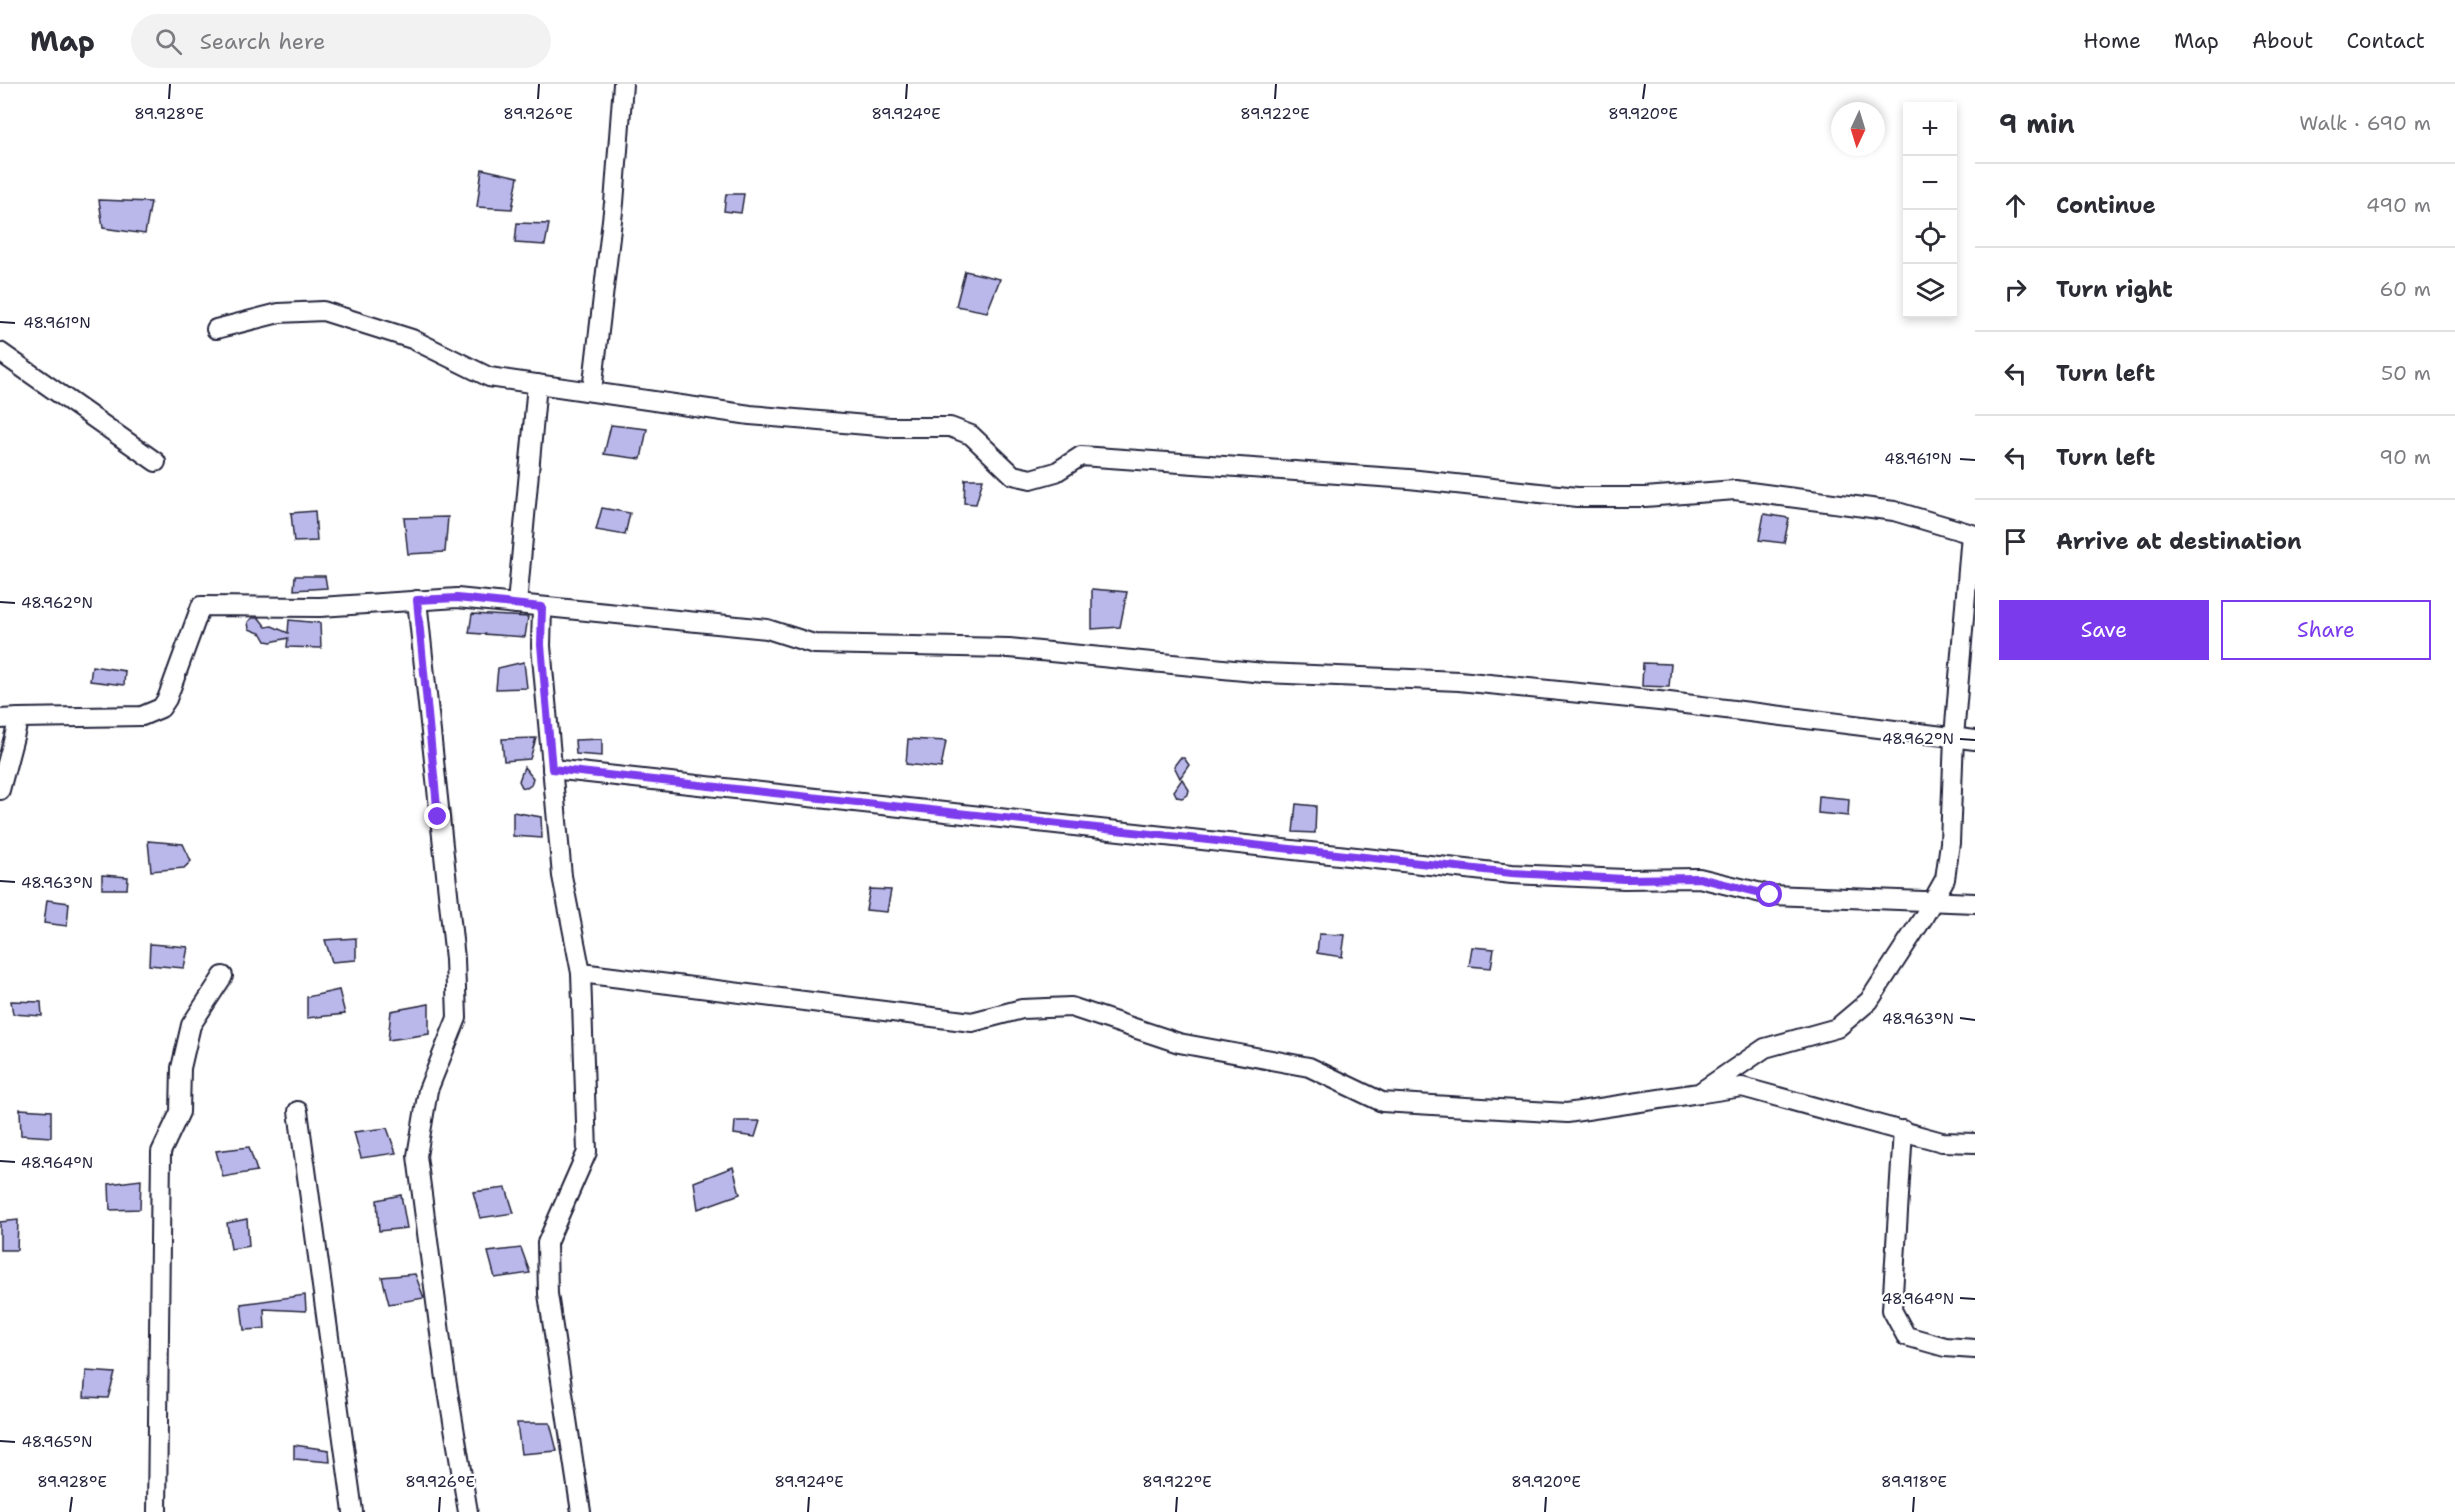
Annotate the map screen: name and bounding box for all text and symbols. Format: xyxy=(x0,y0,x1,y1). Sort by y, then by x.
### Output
search box xyxy=(131,14,551,68)
text: Map xyxy=(30,22,95,60)
icon: search xyxy=(152,25,185,58)
text: Search here xyxy=(200,27,325,56)
text: Home xyxy=(2083,27,2141,55)
text: Map xyxy=(2174,27,2219,55)
text: About xyxy=(2252,27,2313,55)
text: Contact xyxy=(2346,27,2425,55)
north arrow xyxy=(1831,102,1885,156)
map controls xyxy=(1903,102,1957,318)
button: + xyxy=(1903,102,1957,156)
text: 89.928°E xyxy=(134,104,204,124)
text: 89.926°E xyxy=(503,104,573,124)
text: 89.924°E xyxy=(871,104,941,124)
text: 89.922°E xyxy=(1240,104,1310,124)
text: 89.920°E xyxy=(1608,104,1678,124)
text: 9 min xyxy=(1999,106,2075,141)
text: Walk · 690 m xyxy=(2299,110,2431,136)
button: − xyxy=(1903,156,1957,210)
icon: ahead xyxy=(1999,189,2032,222)
text: Continue xyxy=(2056,191,2156,220)
text: 490 m xyxy=(2366,192,2431,218)
button: locate xyxy=(1903,210,1957,264)
button: layers xyxy=(1903,264,1957,318)
icon: right xyxy=(1999,273,2032,306)
text: Turn right xyxy=(2056,275,2173,304)
text: 60 m xyxy=(2379,276,2431,302)
text: 48.961°N xyxy=(23,313,91,333)
icon: left xyxy=(1999,357,2032,390)
text: Turn left xyxy=(2056,359,2155,388)
text: 50 m xyxy=(2381,360,2431,386)
icon: left xyxy=(1999,441,2032,474)
text: Turn left xyxy=(2056,443,2155,472)
text: 90 m xyxy=(2379,444,2431,470)
text: 48.961°N xyxy=(1884,449,1952,469)
icon: arrive xyxy=(1999,525,2032,558)
text: Arrive at destination xyxy=(2056,527,2302,556)
text: 48.962°N xyxy=(21,593,93,613)
button: Save xyxy=(1999,600,2209,660)
button: Share xyxy=(2221,600,2431,660)
text: 48.962°N xyxy=(1882,729,1954,749)
route end xyxy=(424,803,450,829)
text: 48.963°N xyxy=(21,873,93,893)
route start xyxy=(1756,881,1782,907)
text: 48.963°N xyxy=(1882,1009,1954,1029)
text: 48.964°N xyxy=(21,1153,93,1173)
text: 48.964°N xyxy=(1882,1289,1954,1309)
text: 48.965°N xyxy=(22,1432,92,1452)
text: 89.928°E xyxy=(37,1472,107,1492)
text: 89.926°E xyxy=(405,1472,475,1492)
text: 89.924°E xyxy=(774,1472,844,1492)
text: 89.922°E xyxy=(1142,1472,1212,1492)
text: 89.920°E xyxy=(1511,1472,1581,1492)
text: 89.918°E xyxy=(1881,1472,1947,1492)

